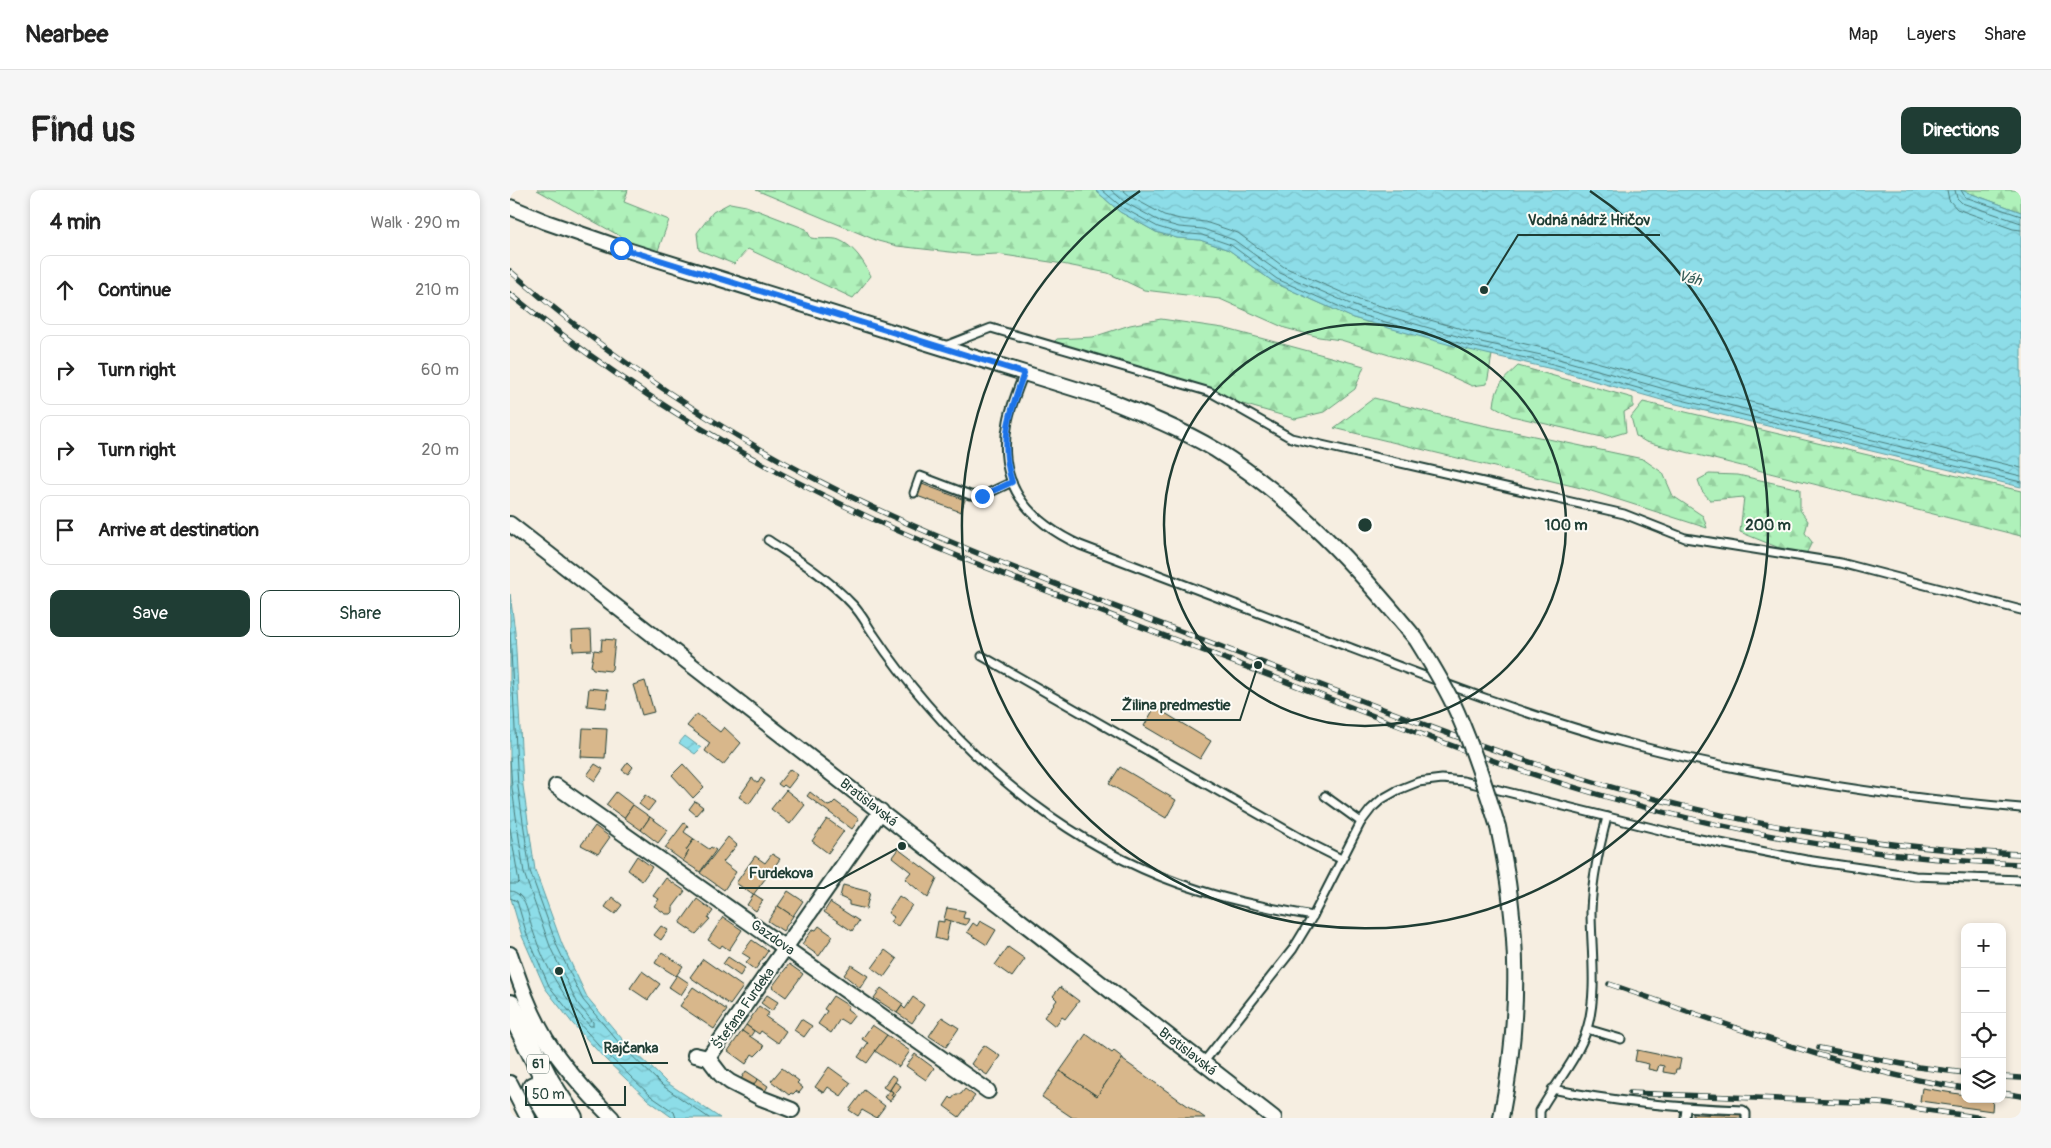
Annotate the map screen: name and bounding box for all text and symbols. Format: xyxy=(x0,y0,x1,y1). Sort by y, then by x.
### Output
text: Nearbee xyxy=(25,20,108,49)
text: Map xyxy=(1849,23,1878,46)
text: Layers xyxy=(1906,23,1956,46)
text: Share xyxy=(1984,23,2026,46)
button: Directions xyxy=(1901,107,2021,154)
text: Find us xyxy=(30,108,135,152)
callout: Vodná nádrž Hričov xyxy=(1518,205,1660,235)
text: 4 min xyxy=(50,209,101,236)
text: Vodná nádrž Hričov xyxy=(1528,211,1651,230)
text: Walk · 290 m xyxy=(371,213,460,233)
route start xyxy=(610,237,633,260)
water label: Váh xyxy=(1676,266,1704,291)
icon: ahead xyxy=(51,276,79,304)
text: Continue xyxy=(98,278,171,302)
text: 210 m xyxy=(415,280,459,300)
icon: right xyxy=(51,356,79,384)
text: Turn right xyxy=(98,358,176,382)
text: 60 m xyxy=(421,360,459,380)
icon: right xyxy=(51,436,79,464)
text: Turn right xyxy=(98,438,176,462)
text: 20 m xyxy=(421,440,459,460)
route end xyxy=(971,485,994,508)
icon: arrive xyxy=(51,516,79,544)
centre of rings xyxy=(1356,516,1374,534)
text: 100 m xyxy=(1545,516,1587,535)
text: 200 m xyxy=(1745,516,1791,535)
text: Arrive at destination xyxy=(98,518,259,542)
button: Save xyxy=(50,590,250,637)
button: Share xyxy=(260,590,460,637)
callout: Žilina predmestie xyxy=(1111,690,1240,720)
text: Žilina predmestie xyxy=(1122,696,1231,715)
street label: Bratislavská xyxy=(837,775,901,830)
callout: Furdekova xyxy=(739,858,824,888)
text: Furdekova xyxy=(749,864,813,883)
street label: Gazdova xyxy=(747,916,798,959)
map controls xyxy=(1961,923,2006,1103)
button: + xyxy=(1961,923,2006,968)
street label: Štefana Furdeka xyxy=(708,964,778,1052)
button: − xyxy=(1961,968,2006,1013)
button: locate xyxy=(1961,1013,2006,1058)
street label: Bratislavská xyxy=(1156,1024,1220,1079)
callout: Rajčanka xyxy=(593,1033,668,1063)
text: Rajčanka xyxy=(603,1039,659,1058)
road number: 61 xyxy=(527,1054,549,1074)
button: layers xyxy=(1961,1058,2006,1103)
scale bar xyxy=(525,1083,626,1106)
text: 50 m xyxy=(532,1086,565,1103)

